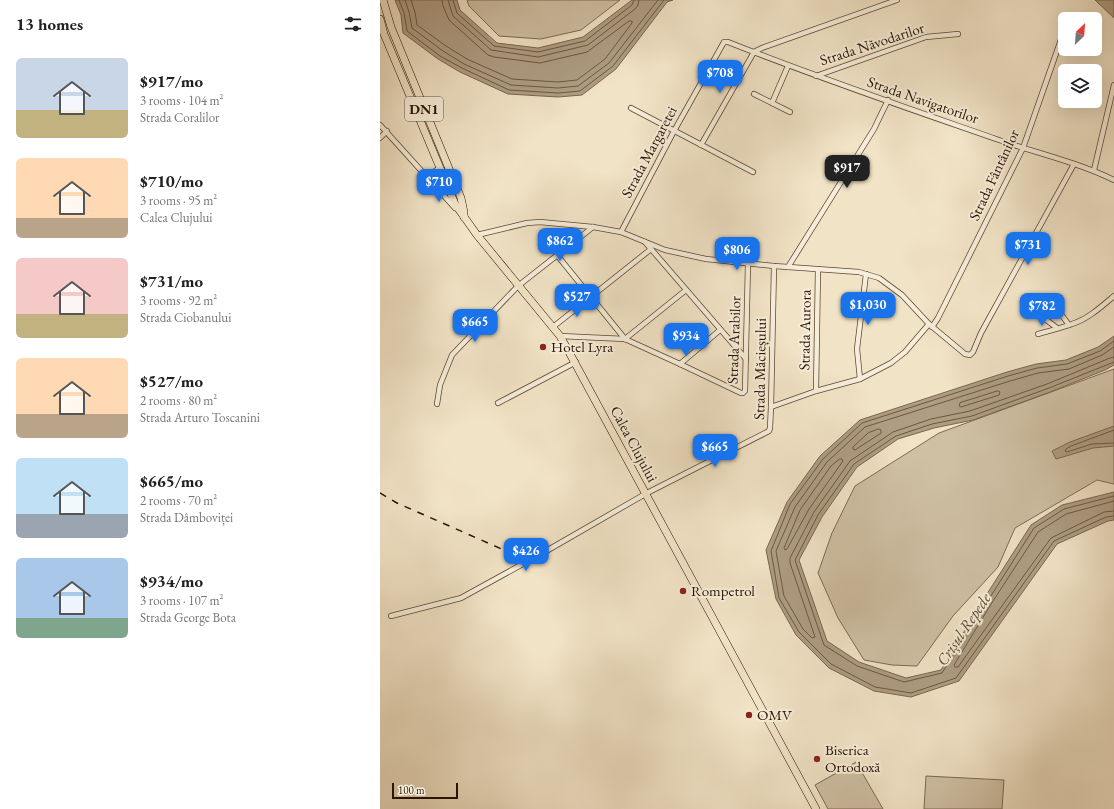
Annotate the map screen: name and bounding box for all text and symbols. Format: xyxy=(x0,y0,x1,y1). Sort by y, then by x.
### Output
north arrow xyxy=(1058,12,1102,56)
map controls xyxy=(1058,12,1102,108)
text: 13 homes xyxy=(16,13,83,35)
icon: filters xyxy=(342,13,364,35)
street label: Strada Năvodarilor xyxy=(817,18,926,69)
pin: $708 xyxy=(696,60,744,94)
text: $708 xyxy=(707,64,733,81)
button: layers xyxy=(1058,64,1102,108)
text: $917/mo xyxy=(140,70,203,92)
street label: Strada Navigatorilor xyxy=(865,72,981,127)
icon: home xyxy=(48,74,96,122)
text: 3 rooms · 104 m² xyxy=(140,92,224,109)
road number: DN1 xyxy=(405,97,443,121)
street label: Strada Margaretei xyxy=(616,102,681,201)
text: Strada Coralilor xyxy=(140,109,219,126)
street label: Strada Fântânilor xyxy=(964,126,1023,224)
pin: $917 xyxy=(823,155,871,189)
text: $917 xyxy=(834,159,860,176)
pin: $710 xyxy=(415,169,463,203)
text: $710/mo xyxy=(140,170,203,192)
text: $710 xyxy=(426,173,452,190)
icon: home xyxy=(48,174,96,222)
text: 3 rooms · 95 m² xyxy=(140,192,217,209)
text: Calea Clujului xyxy=(140,209,213,226)
pin: $862 xyxy=(536,228,584,262)
text: $862 xyxy=(547,232,573,249)
pin: $731 xyxy=(1004,232,1052,266)
text: $731 xyxy=(1015,236,1041,253)
pin: $806 xyxy=(713,237,761,271)
text: $806 xyxy=(724,241,750,258)
text: $731/mo xyxy=(140,270,203,292)
icon: home xyxy=(48,274,96,322)
pin: $527 xyxy=(553,284,601,318)
text: $527 xyxy=(564,288,590,305)
street label: Strada Aurora xyxy=(794,289,815,371)
text: 3 rooms · 92 m² xyxy=(140,292,217,309)
pin: $1,030 xyxy=(835,292,901,326)
pin: $782 xyxy=(1018,293,1066,327)
street label: Strada Arabilor xyxy=(722,296,745,384)
text: $1,030 xyxy=(850,296,886,313)
text: $782 xyxy=(1029,297,1055,314)
text: Strada Ciobanului xyxy=(140,309,231,326)
pin: $665 xyxy=(451,309,499,343)
text: $665 xyxy=(462,313,488,330)
street label: Strada Măcieșului xyxy=(749,318,770,420)
pin: $934 xyxy=(662,323,710,357)
text: $934 xyxy=(673,327,699,344)
place label: Hotel Lyra xyxy=(551,337,613,356)
marker: Hotel Lyra xyxy=(538,342,548,352)
text: $527/mo xyxy=(140,370,203,392)
icon: home xyxy=(48,374,96,422)
text: 2 rooms · 80 m² xyxy=(140,392,217,409)
street label: Calea Clujului xyxy=(606,402,663,485)
text: Strada Arturo Toscanini xyxy=(140,409,260,426)
pin: $665 xyxy=(691,434,739,468)
text: $665 xyxy=(702,438,728,455)
text: $665/mo xyxy=(140,470,203,492)
icon: home xyxy=(48,474,96,522)
text: 2 rooms · 70 m² xyxy=(140,492,217,509)
text: Strada Dâmboviței xyxy=(140,509,233,526)
pin: $426 xyxy=(502,538,550,572)
text: $426 xyxy=(513,542,539,559)
text: $934/mo xyxy=(140,570,203,592)
icon: home xyxy=(48,574,96,622)
place label: Rompetrol xyxy=(691,581,755,600)
marker: Rompetrol xyxy=(678,586,688,596)
water label: Crișul Repede xyxy=(931,588,996,670)
text: 3 rooms · 107 m² xyxy=(140,592,224,609)
text: Strada George Bota xyxy=(140,609,236,626)
place label: OMV xyxy=(757,705,793,724)
marker: OMV xyxy=(744,710,754,720)
place label: Biserica Ortodoxă xyxy=(825,740,880,776)
marker: Biserica Ortodoxă xyxy=(812,754,822,764)
scale bar xyxy=(392,781,458,800)
text: 100 m xyxy=(398,783,425,797)

